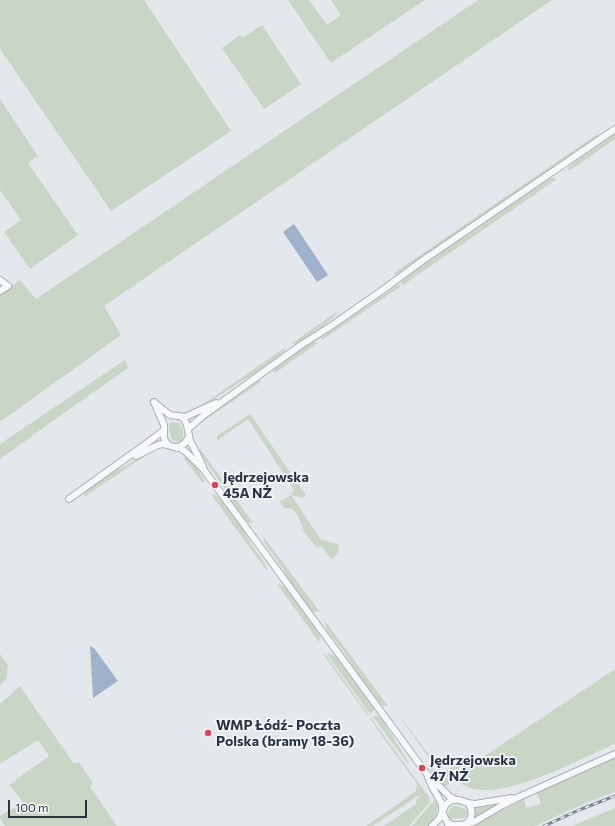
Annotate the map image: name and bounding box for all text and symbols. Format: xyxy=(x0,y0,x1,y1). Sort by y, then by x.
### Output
place label: Jędrzejowska 45A NŻ xyxy=(223,469,309,502)
marker: Jędrzejowska 45A NŻ xyxy=(210,480,220,490)
place label: WMP Łódź- Poczta Polska (bramy 18-36) xyxy=(216,717,354,750)
marker: WMP Łódź- Poczta Polska (bramy 18-36) xyxy=(203,728,213,738)
place label: Jędrzejowska 47 NŻ xyxy=(430,752,516,784)
marker: Jędrzejowska 47 NŻ xyxy=(417,763,427,773)
scale bar xyxy=(10,792,89,818)
text: 100 m xyxy=(15,800,49,814)

